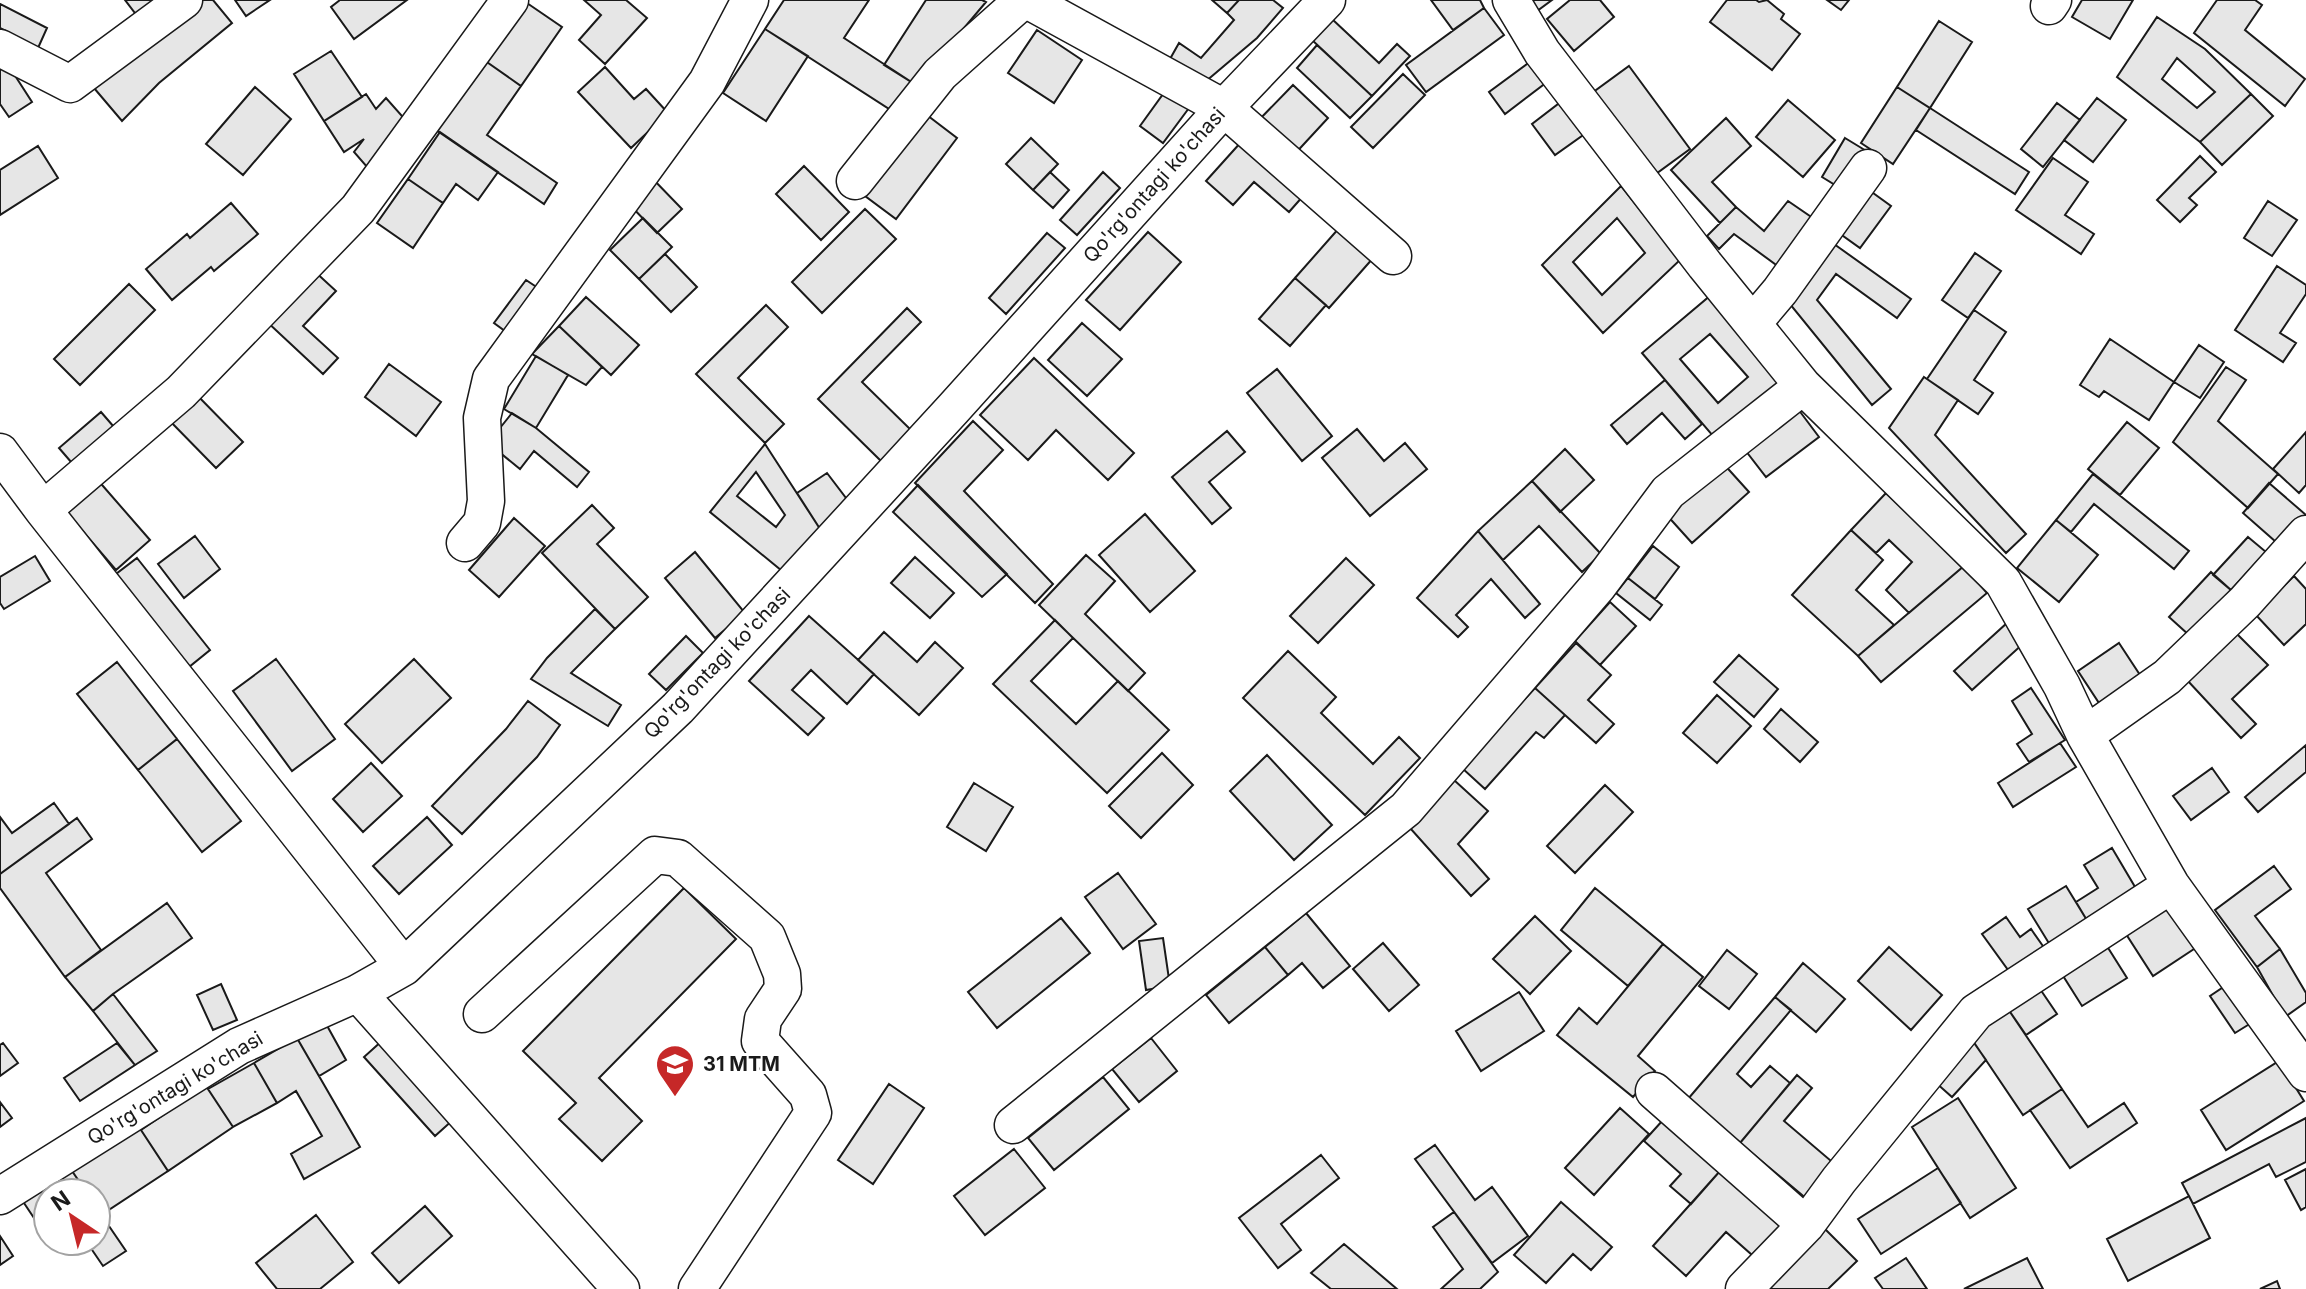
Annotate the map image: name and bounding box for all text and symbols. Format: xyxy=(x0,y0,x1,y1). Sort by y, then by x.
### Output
street label: Qo'rg'ontagi ko'chasi xyxy=(1078,103,1230,267)
street label: Qo'rg'ontagi ko'chasi xyxy=(639,583,795,743)
street label: Qo'rg'ontagi ko'chasi xyxy=(83,1026,267,1150)
school or university icon: 31 MTM xyxy=(654,1043,696,1098)
place label: 31 MTM xyxy=(703,1052,780,1076)
north arrow xyxy=(32,1177,112,1257)
text: N xyxy=(46,1185,75,1216)

